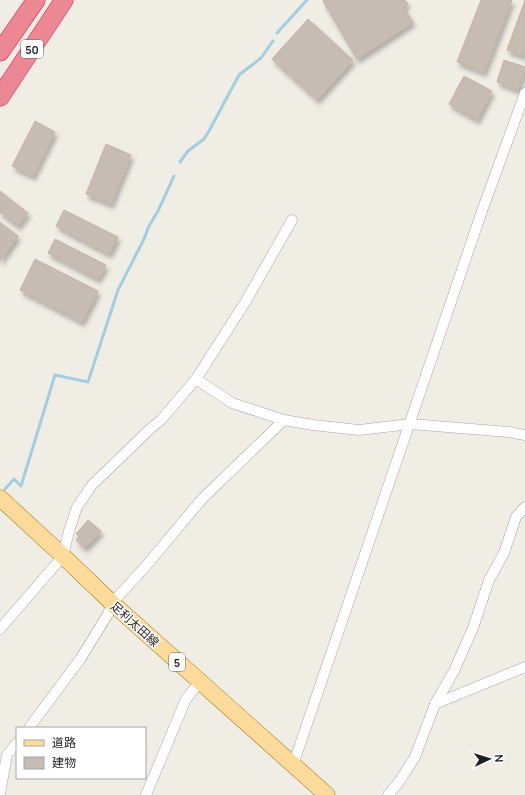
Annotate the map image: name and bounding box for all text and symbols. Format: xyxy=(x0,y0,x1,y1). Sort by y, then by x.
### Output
road number: 50 xyxy=(21,40,43,58)
street label: 足利太田線 xyxy=(107,598,163,650)
road number: 5 xyxy=(169,653,185,671)
legend xyxy=(16,727,146,779)
text: 道路 xyxy=(52,734,76,751)
north arrow xyxy=(469,739,509,779)
text: 建物 xyxy=(52,754,76,771)
text: N xyxy=(492,754,507,763)

